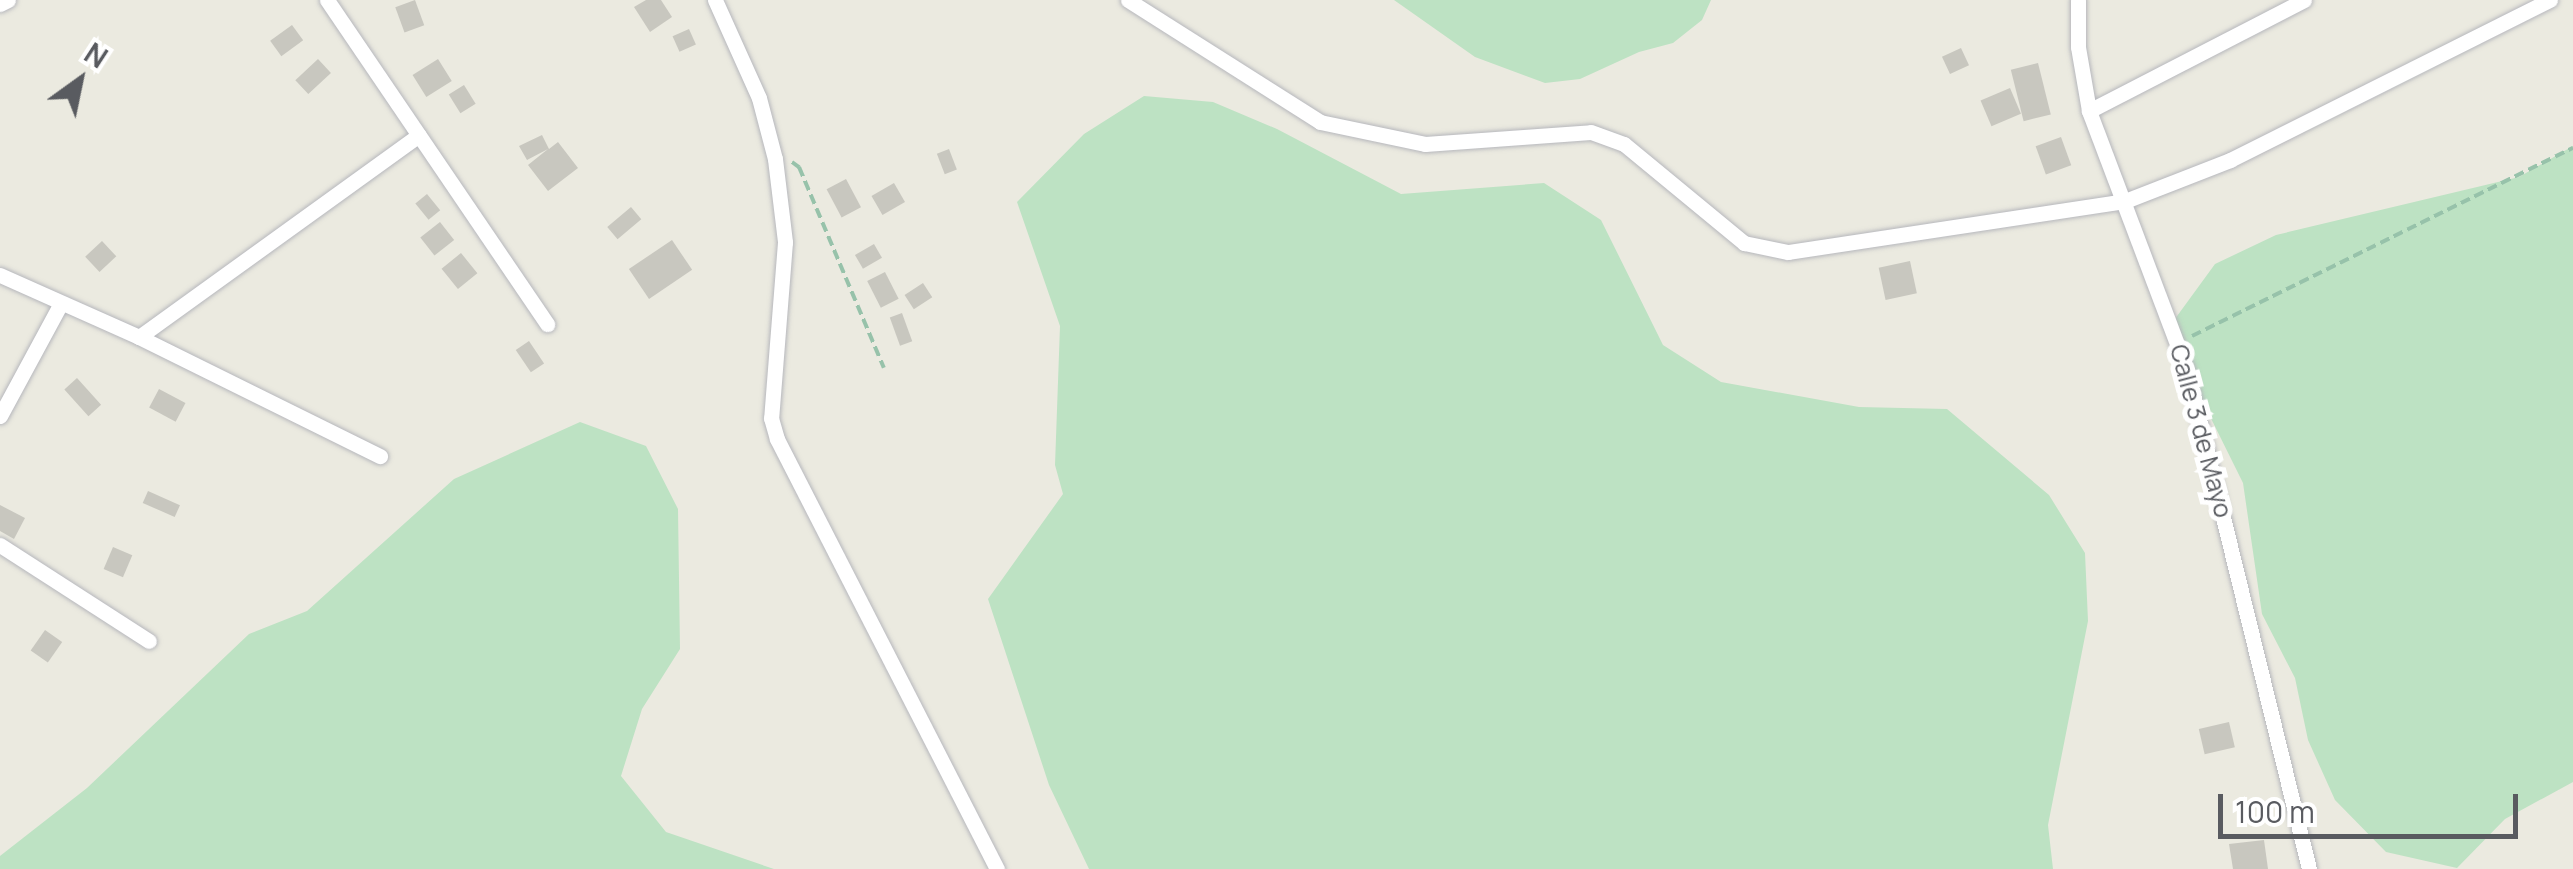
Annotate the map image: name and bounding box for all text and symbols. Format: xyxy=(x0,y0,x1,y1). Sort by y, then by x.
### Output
north arrow xyxy=(30,30,130,130)
text: N xyxy=(78,33,115,76)
street label: Calle 3 de Mayo xyxy=(2163,341,2239,521)
scale bar xyxy=(2223,774,2523,836)
text: 100 m xyxy=(2235,791,2315,832)

